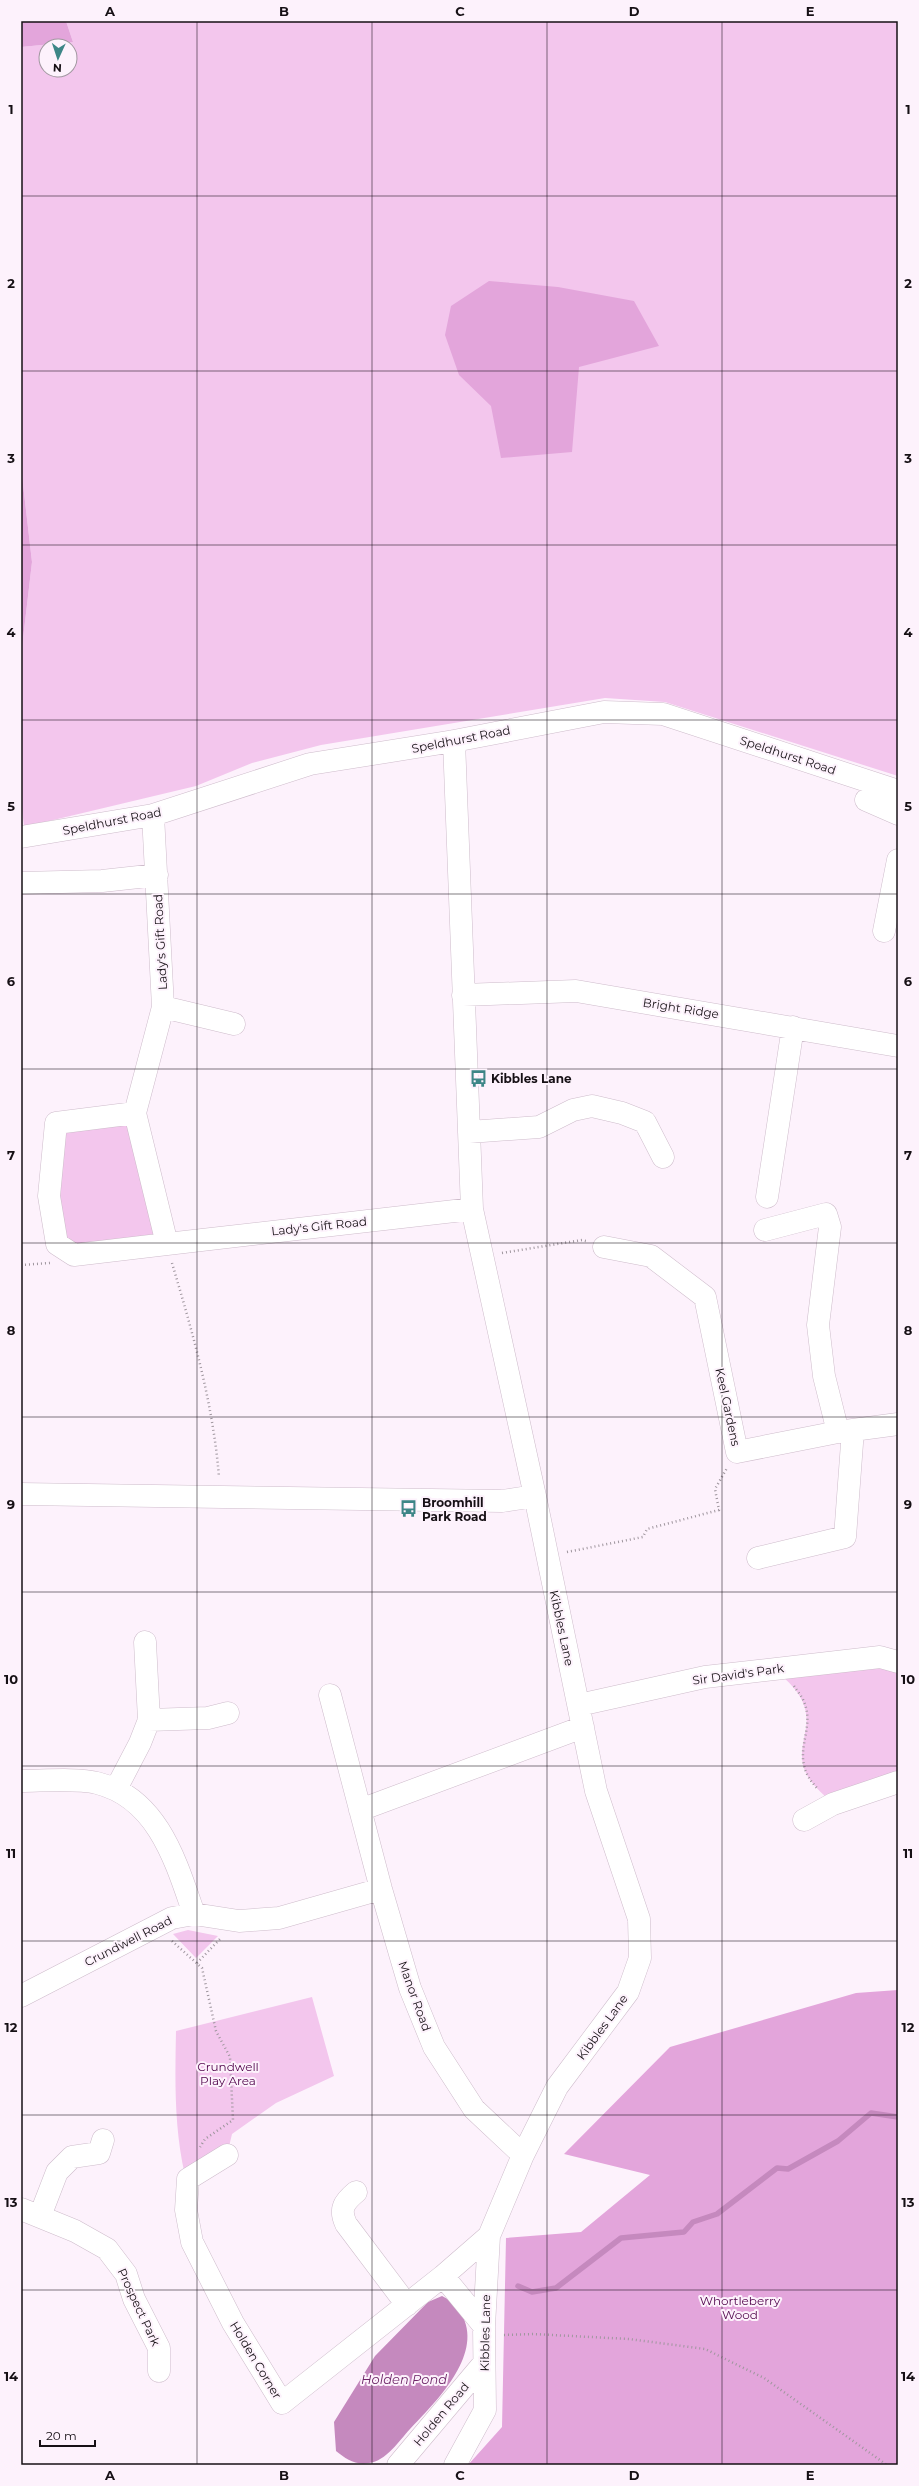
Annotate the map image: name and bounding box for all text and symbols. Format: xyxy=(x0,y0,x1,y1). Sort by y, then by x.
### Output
text: A xyxy=(104,3,116,19)
text: B xyxy=(279,3,289,19)
text: C xyxy=(455,3,465,19)
text: D xyxy=(629,3,640,19)
text: E xyxy=(806,3,815,19)
north arrow xyxy=(38,38,78,78)
text: N xyxy=(53,61,62,75)
text: 1 xyxy=(8,101,14,117)
text: 1 xyxy=(905,101,911,117)
text: 2 xyxy=(7,275,15,291)
text: 2 xyxy=(904,275,912,291)
text: 3 xyxy=(6,450,15,466)
text: 3 xyxy=(903,450,912,466)
text: 4 xyxy=(7,624,16,640)
text: 4 xyxy=(904,624,913,640)
street label: Speldhurst Road xyxy=(410,722,512,756)
street label: Speldhurst Road xyxy=(738,732,838,778)
text: 5 xyxy=(7,798,15,814)
text: 5 xyxy=(904,798,912,814)
street label: Speldhurst Road xyxy=(61,804,163,838)
street label: Lady's Gift Road xyxy=(150,894,170,990)
text: 6 xyxy=(7,973,16,989)
text: 6 xyxy=(904,973,913,989)
street label: Bright Ridge xyxy=(642,995,720,1021)
bus stop icon: Kibbles Lane xyxy=(468,1068,488,1088)
place label: Kibbles Lane xyxy=(491,1071,572,1086)
text: 7 xyxy=(7,1147,15,1163)
text: 7 xyxy=(904,1147,912,1163)
street label: Lady's Gift Road xyxy=(270,1214,368,1238)
text: 8 xyxy=(7,1322,16,1338)
text: 8 xyxy=(904,1322,913,1338)
street label: Keel Gardens xyxy=(712,1367,744,1448)
place label: Broomhill Park Road xyxy=(422,1495,487,1524)
text: 9 xyxy=(7,1496,15,1512)
text: 9 xyxy=(904,1496,912,1512)
bus stop icon: Broomhill Park Road xyxy=(399,1499,419,1519)
street label: Kibbles Lane xyxy=(547,1589,577,1667)
street label: Sir David's Park xyxy=(691,1660,785,1688)
text: 10 xyxy=(4,1671,18,1687)
text: 10 xyxy=(901,1671,915,1687)
text: 11 xyxy=(6,1845,16,1861)
text: 11 xyxy=(903,1845,913,1861)
street label: Crundwell Road xyxy=(82,1912,174,1970)
street label: Manor Road xyxy=(395,1959,435,2033)
street label: Kibbles Lane xyxy=(573,1991,631,2063)
text: 12 xyxy=(5,2019,18,2035)
text: 12 xyxy=(902,2019,915,2035)
park label: Crundwell Play Area xyxy=(197,2059,259,2088)
text: 13 xyxy=(5,2194,18,2210)
text: 13 xyxy=(902,2194,915,2210)
street label: Prospect Park xyxy=(114,2266,164,2349)
park label: Whortleberry Wood xyxy=(700,2293,781,2322)
street label: Kibbles Lane xyxy=(477,2294,493,2372)
street label: Holden Corner xyxy=(227,2319,285,2402)
text: 14 xyxy=(4,2368,18,2384)
text: 14 xyxy=(901,2368,915,2384)
water label: Holden Pond xyxy=(361,2371,447,2387)
street label: Holden Road xyxy=(410,2379,472,2449)
scale bar xyxy=(40,2422,95,2448)
text: 20 m xyxy=(46,2428,77,2443)
text: A xyxy=(104,2467,116,2483)
text: B xyxy=(279,2467,289,2483)
text: C xyxy=(455,2467,465,2483)
text: D xyxy=(629,2467,640,2483)
text: E xyxy=(806,2467,815,2483)

